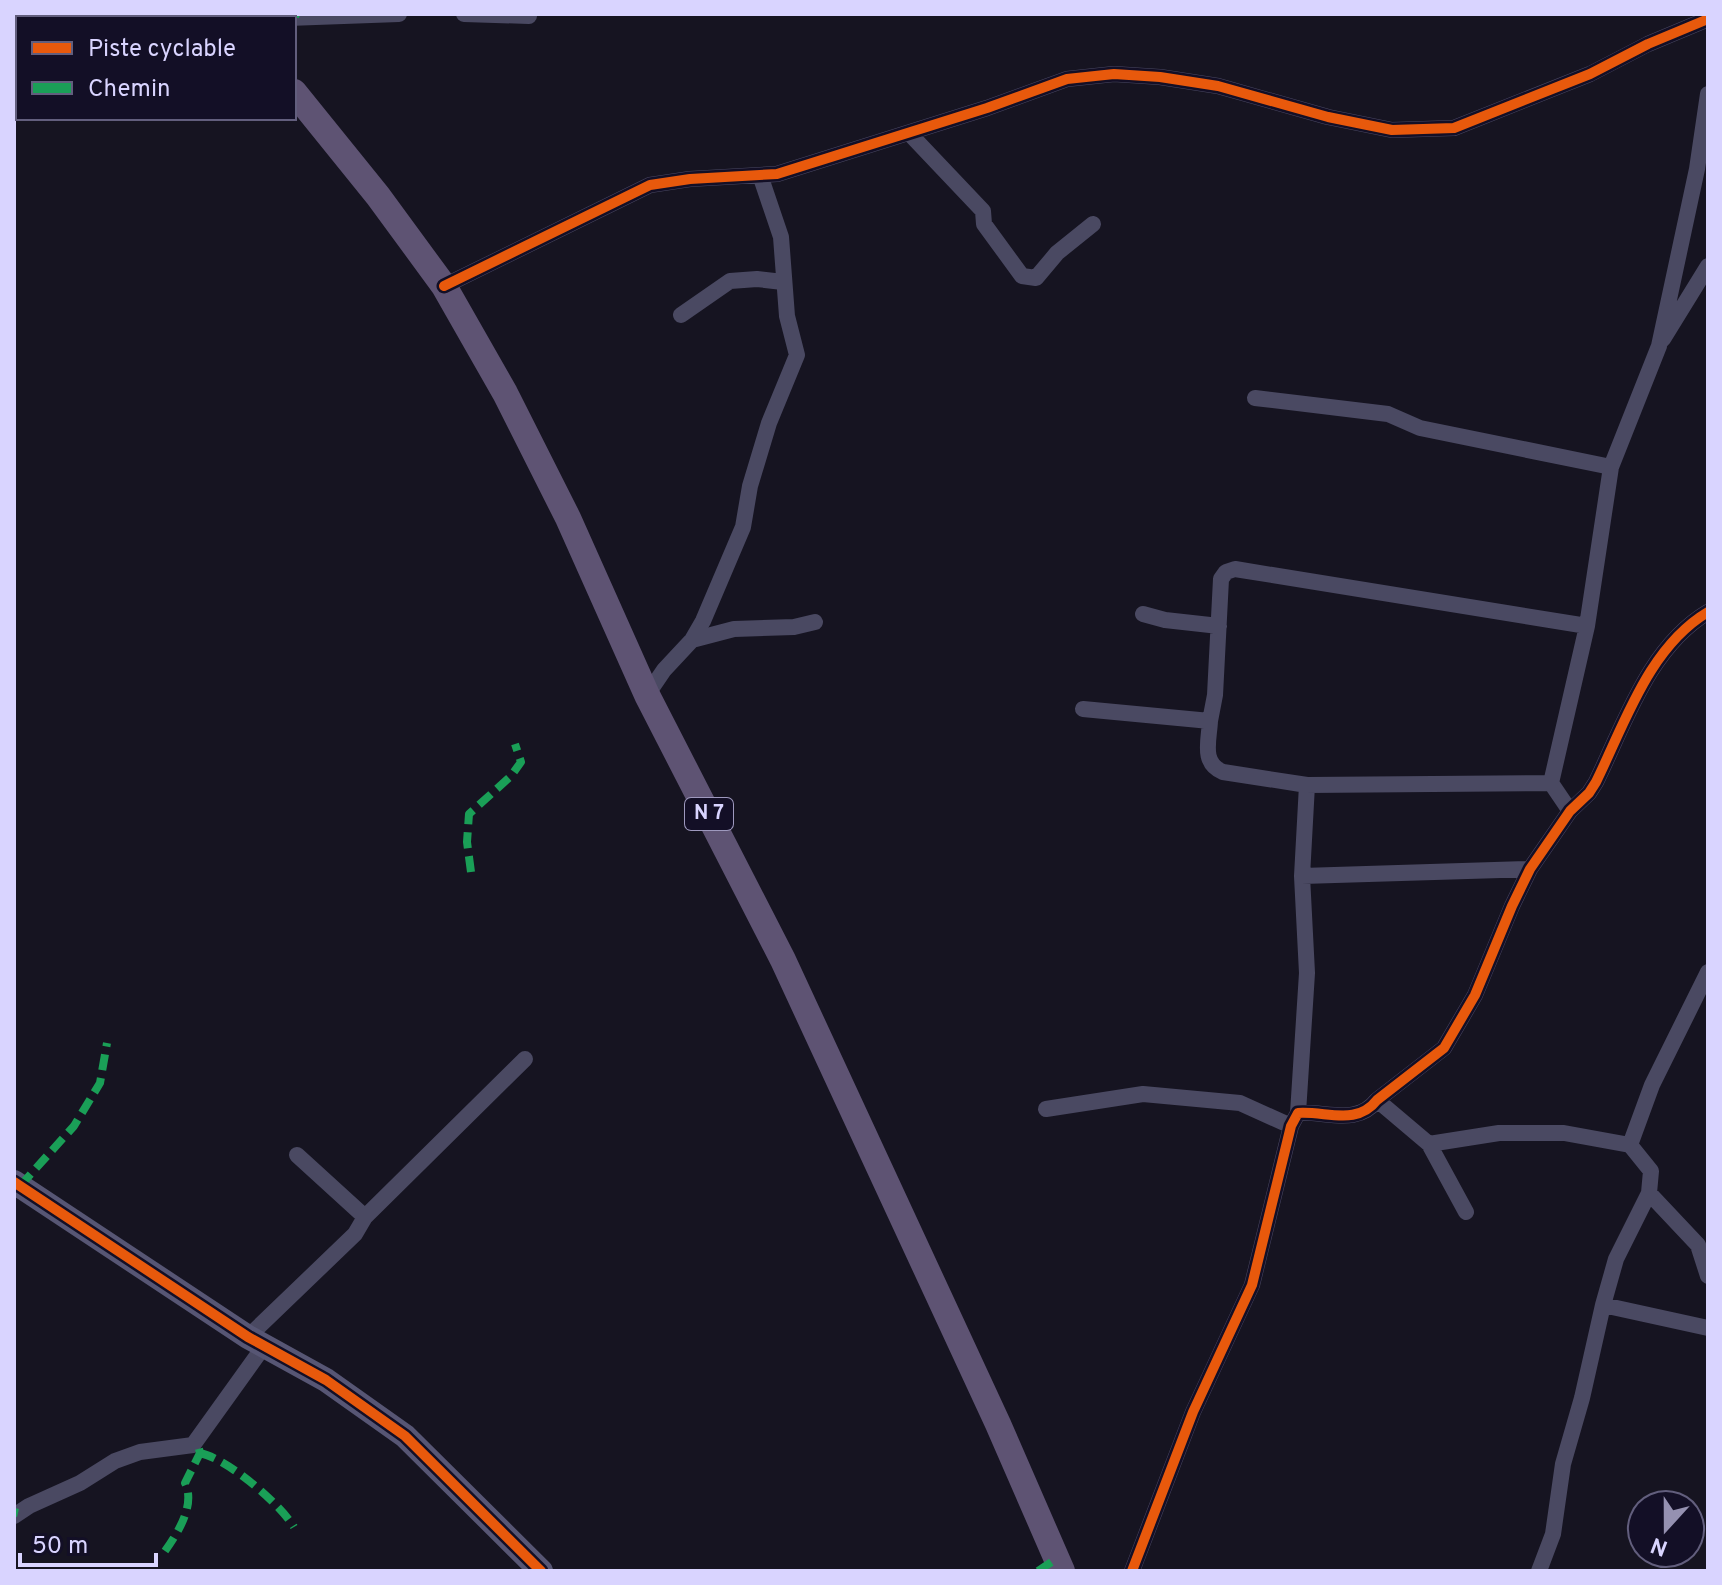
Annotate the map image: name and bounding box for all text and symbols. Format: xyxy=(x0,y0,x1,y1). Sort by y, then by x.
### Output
legend xyxy=(16,16,296,120)
text: Piste cyclable xyxy=(88,35,236,65)
text: Chemin xyxy=(88,75,171,105)
road number: N 7 xyxy=(685,798,733,830)
north arrow xyxy=(1626,1489,1706,1569)
scale bar xyxy=(20,1517,156,1567)
text: N xyxy=(1648,1530,1672,1561)
text: 50 m xyxy=(32,1532,88,1562)

